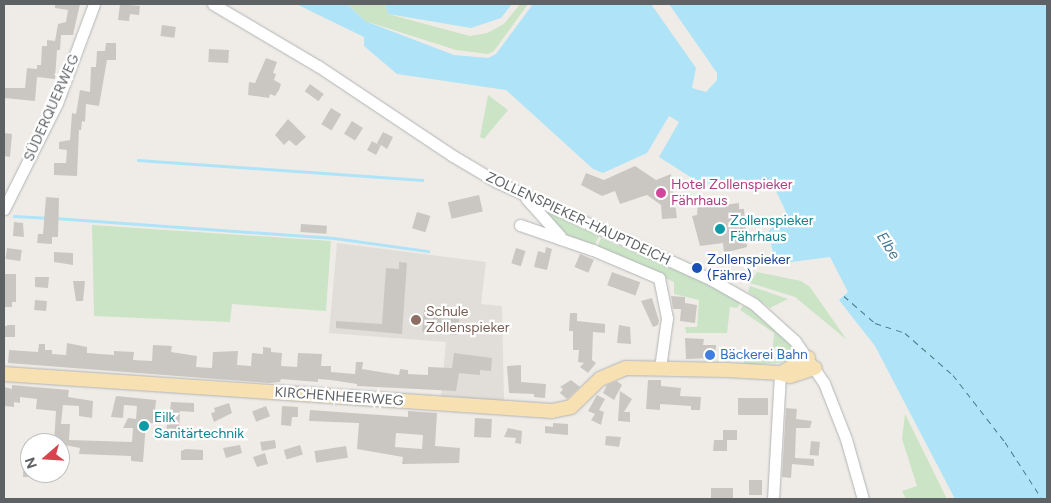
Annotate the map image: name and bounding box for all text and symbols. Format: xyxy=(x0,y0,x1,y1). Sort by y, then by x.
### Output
street label: SÜDERQUERWEG xyxy=(21,52,83,164)
street label: ZOLLENSPIEKER-HAUPTDEICH xyxy=(483,169,673,269)
place label: Hotel Zollenspieker Fährhaus xyxy=(671,177,792,210)
marker: Hotel Zollenspieker Fährhaus xyxy=(655,187,667,199)
place label: Zollenspieker Fährhaus xyxy=(730,213,813,246)
marker: Zollenspieker Fährhaus xyxy=(714,223,726,235)
water label: Elbe xyxy=(872,229,904,263)
place label: Zollenspieker (Fähre) xyxy=(707,252,790,284)
marker: Zollenspieker (Fähre) xyxy=(691,262,703,274)
place label: Schule Zollenspieker xyxy=(426,304,509,336)
marker: Schule Zollenspieker xyxy=(410,314,422,326)
place label: Bäckerei Bahn xyxy=(720,347,808,363)
marker: Bäckerei Bahn xyxy=(704,349,716,361)
street label: KIRCHENHEERWEG xyxy=(274,384,404,410)
place label: Eilk Sanitärtechnik xyxy=(154,410,244,442)
marker: Eilk Sanitärtechnik xyxy=(138,420,150,432)
north arrow xyxy=(20,433,70,483)
text: N xyxy=(21,455,41,471)

